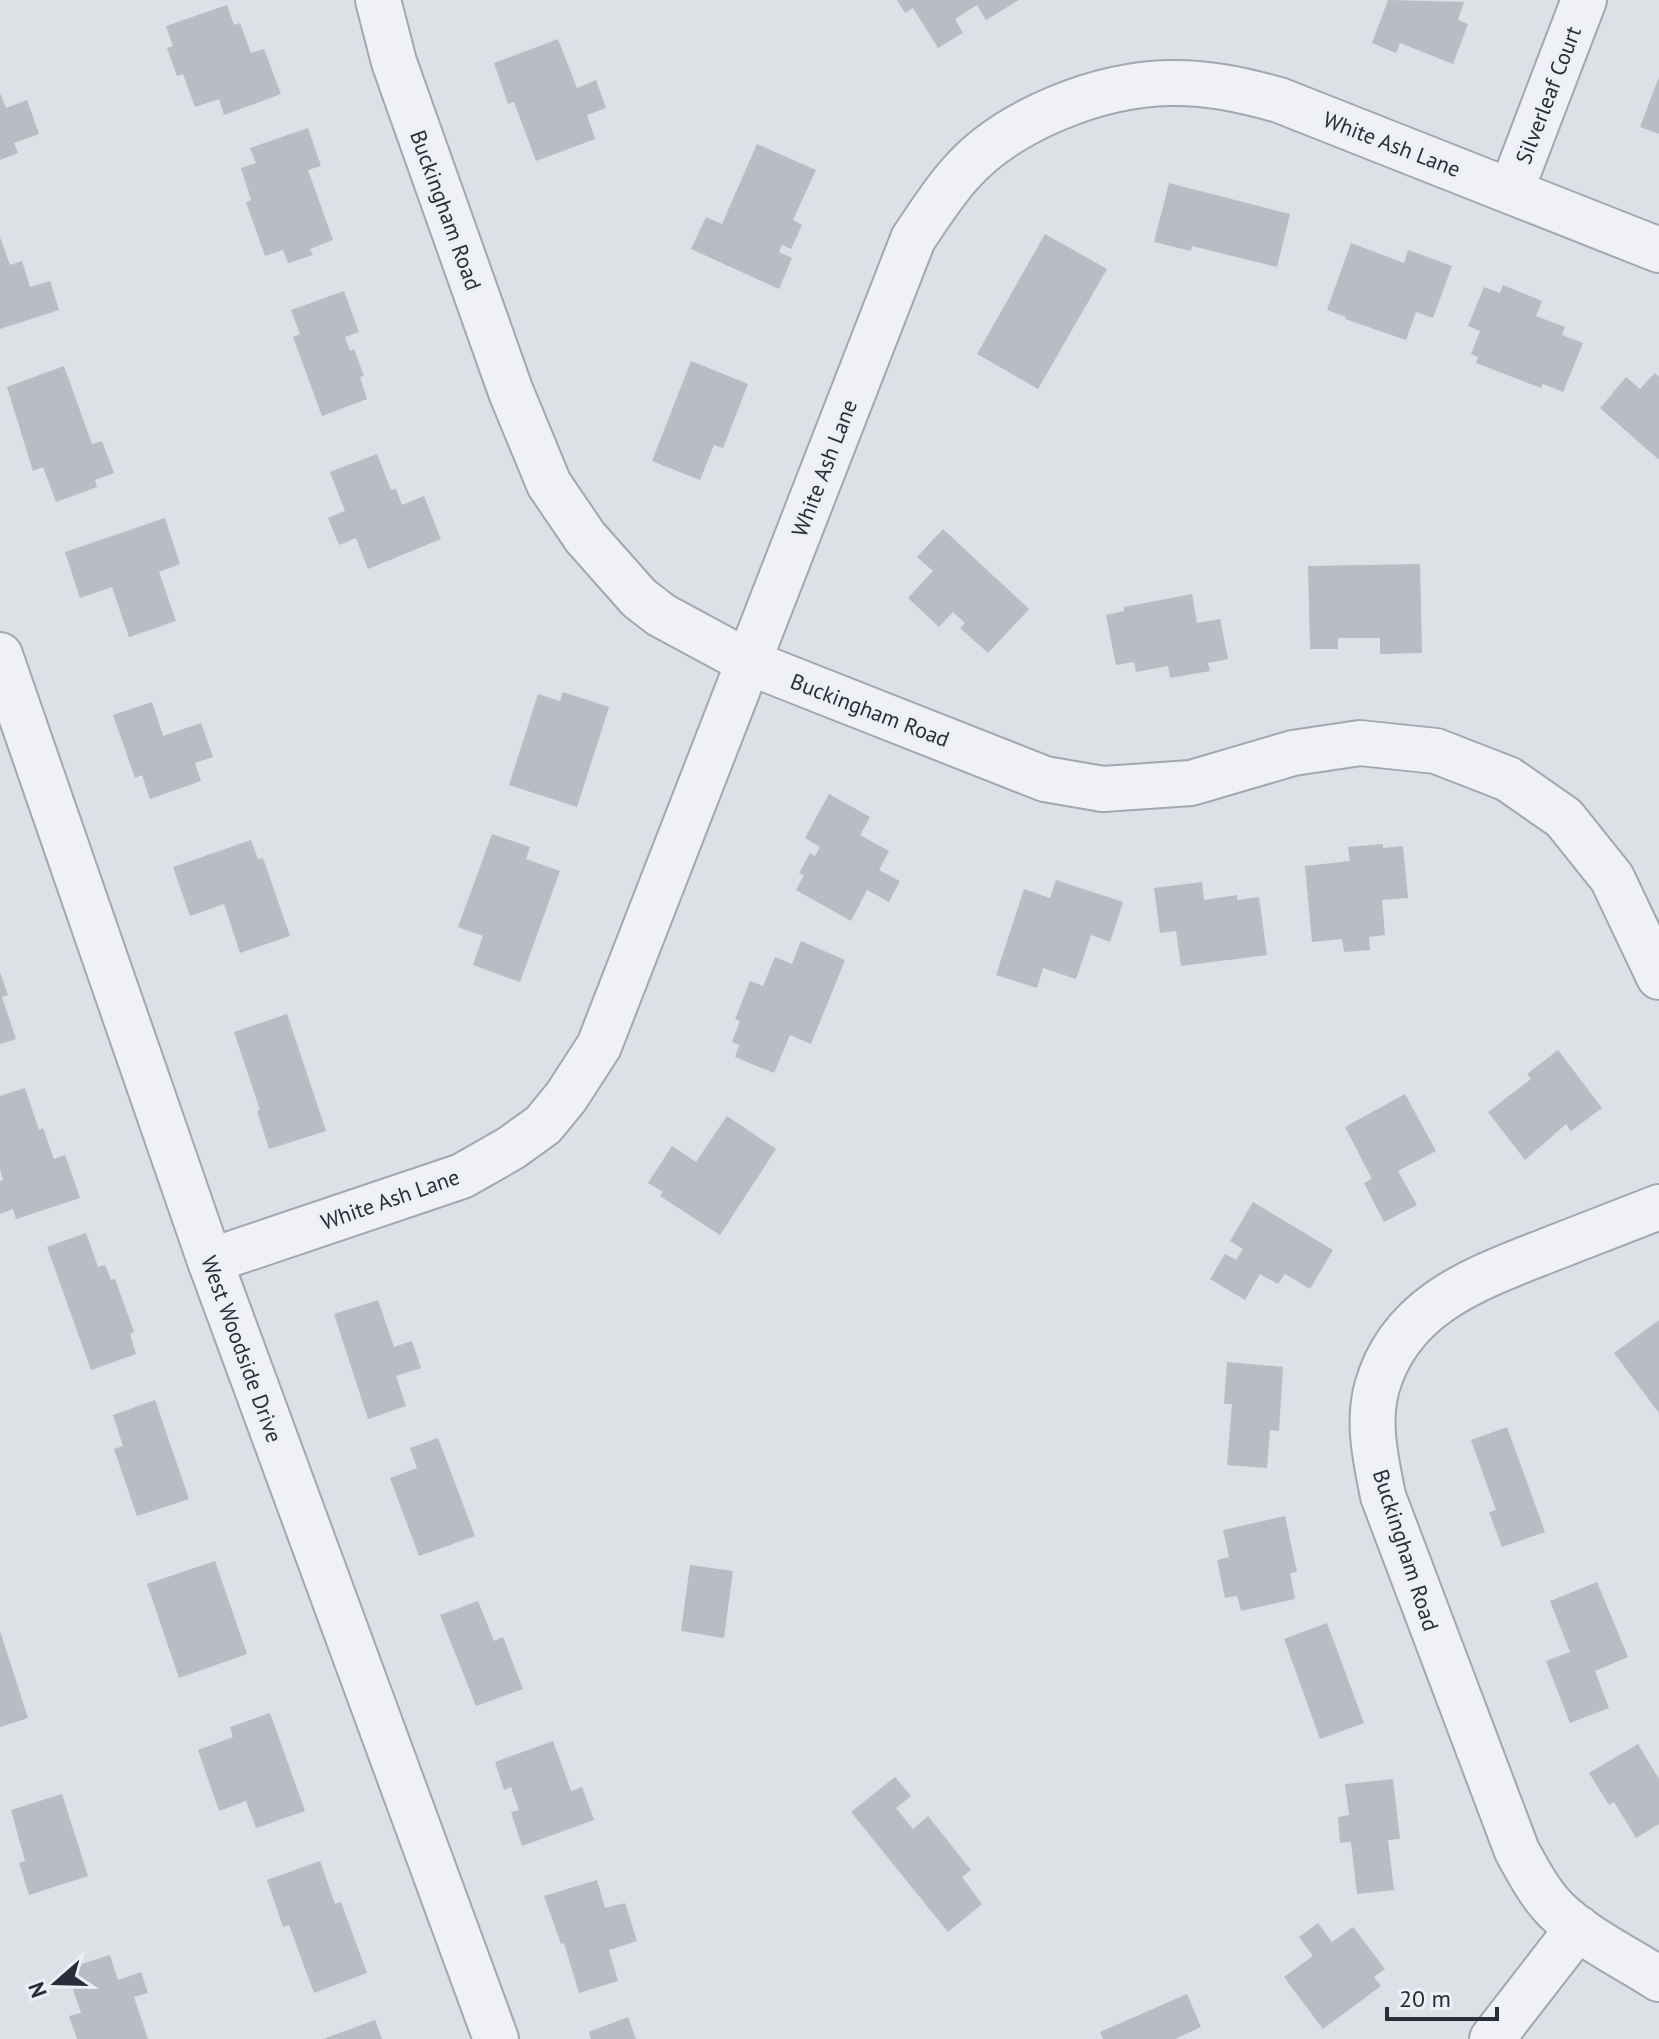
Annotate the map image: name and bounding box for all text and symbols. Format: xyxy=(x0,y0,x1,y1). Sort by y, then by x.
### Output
street label: Silverleaf Court xyxy=(1509,22,1587,168)
street label: White Ash Lane xyxy=(1319,105,1465,183)
street label: Buckingham Road xyxy=(404,126,488,294)
street label: White Ash Lane xyxy=(785,395,863,541)
street label: Buckingham Road xyxy=(786,667,954,753)
street label: White Ash Lane xyxy=(317,1162,463,1236)
street label: West Woodside Drive xyxy=(195,1252,289,1446)
street label: Buckingham Road xyxy=(1367,1466,1445,1634)
north arrow xyxy=(16,1943,96,2023)
scale bar xyxy=(1387,1971,1497,2021)
text: N xyxy=(22,1978,53,2001)
text: 20 m xyxy=(1399,1983,1451,2014)

